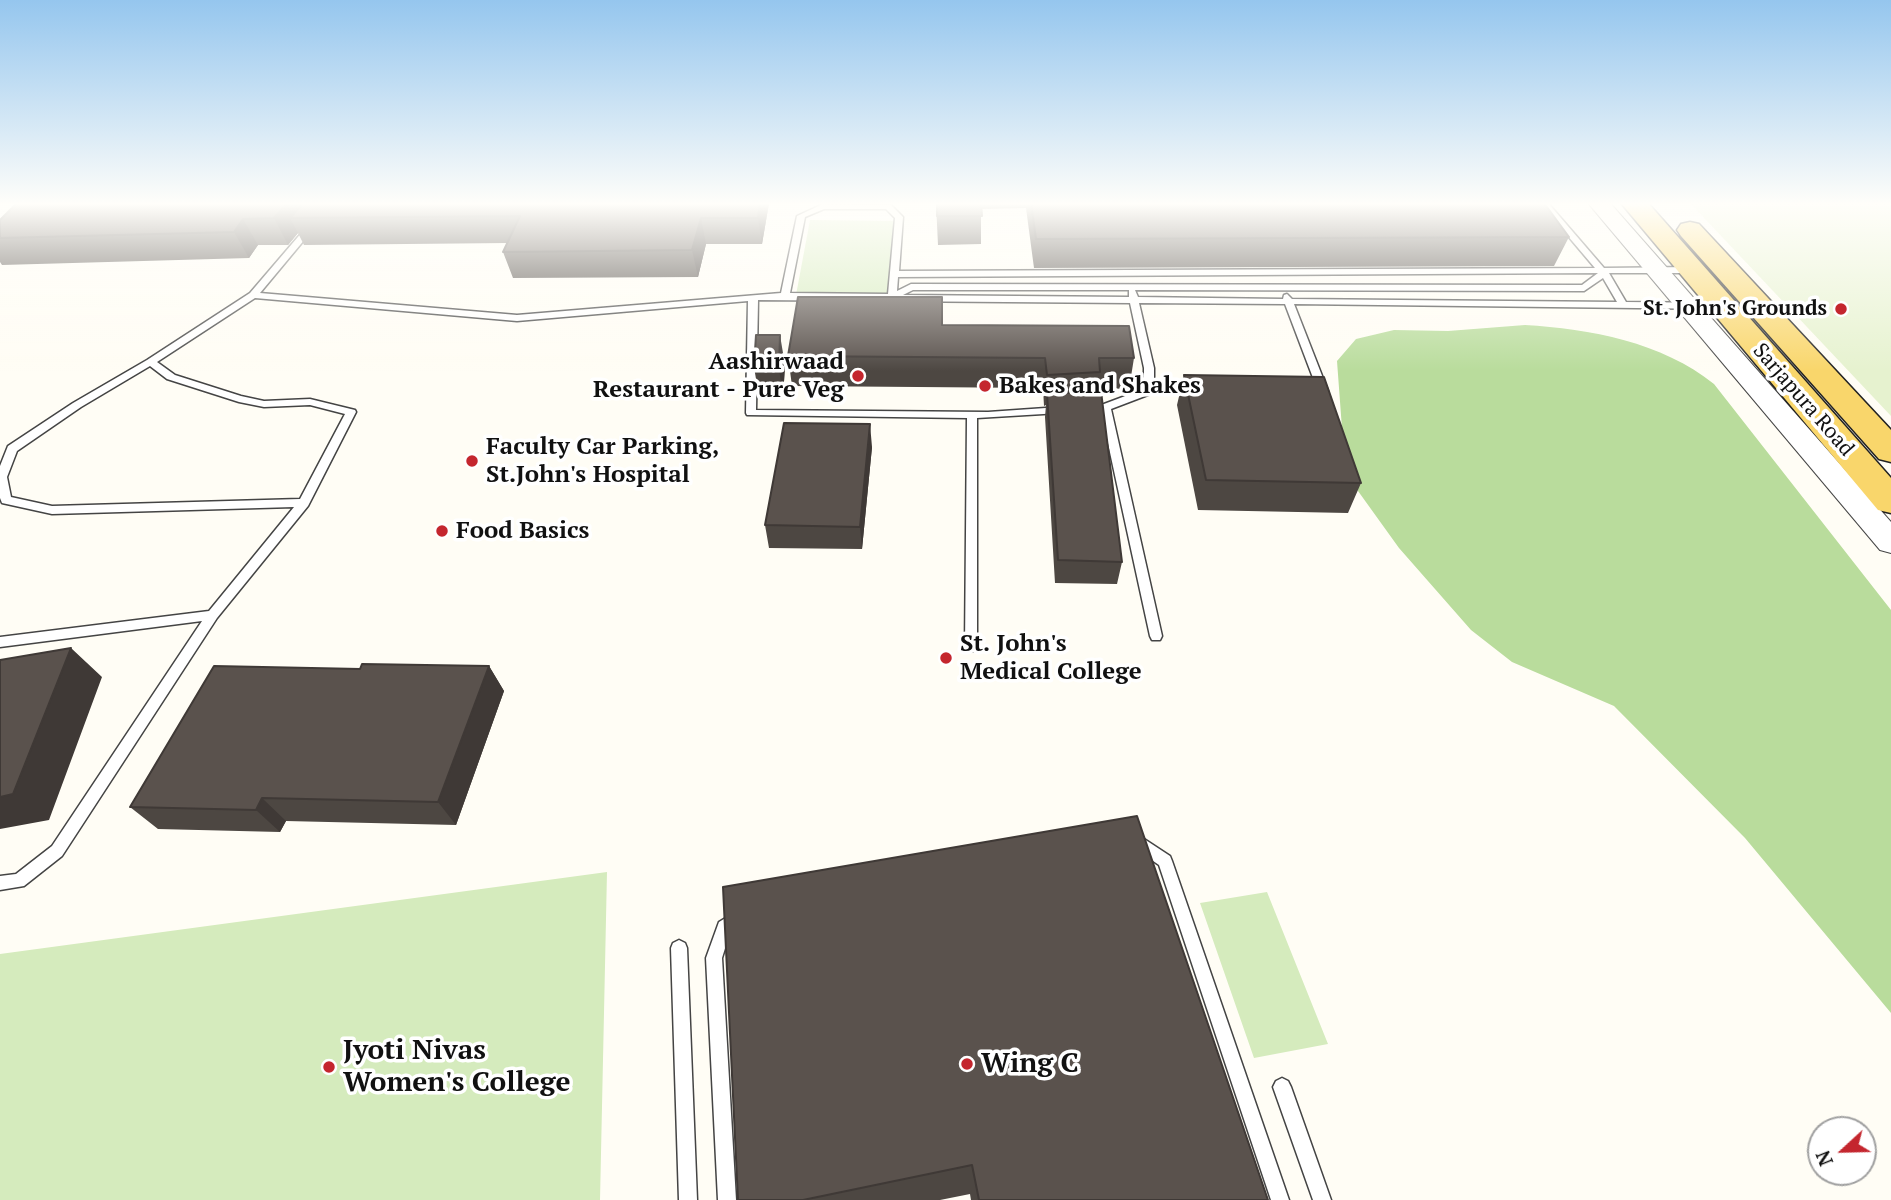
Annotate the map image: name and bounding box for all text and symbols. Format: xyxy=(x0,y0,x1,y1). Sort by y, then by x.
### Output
place label: St. John's Grounds xyxy=(1643,296,1827,322)
marker: St. John's Grounds xyxy=(1833,301,1849,317)
street label: Sarjapura Road xyxy=(1747,338,1859,462)
place label: Aashirwaad Restaurant - Pure Veg xyxy=(593,348,844,404)
marker: Aashirwaad Restaurant - Pure Veg xyxy=(850,368,866,384)
place label: Bakes and Shakes xyxy=(999,372,1201,400)
marker: Bakes and Shakes xyxy=(977,378,993,394)
place label: Faculty Car Parking, St.John's Hospital xyxy=(486,433,719,489)
marker: Faculty Car Parking, St.John's Hospital xyxy=(464,453,480,469)
place label: Food Basics xyxy=(456,517,589,545)
marker: Food Basics xyxy=(434,523,450,539)
place label: St. John's Medical College xyxy=(960,630,1142,686)
marker: St. John's Medical College xyxy=(938,650,954,666)
place label: Jyoti Nivas Women's College xyxy=(343,1034,571,1100)
place label: Wing C xyxy=(981,1047,1079,1081)
marker: Wing C xyxy=(959,1056,975,1072)
marker: Jyoti Nivas Women's College xyxy=(321,1059,337,1075)
north arrow xyxy=(1807,1116,1877,1186)
text: N xyxy=(1810,1147,1838,1170)

